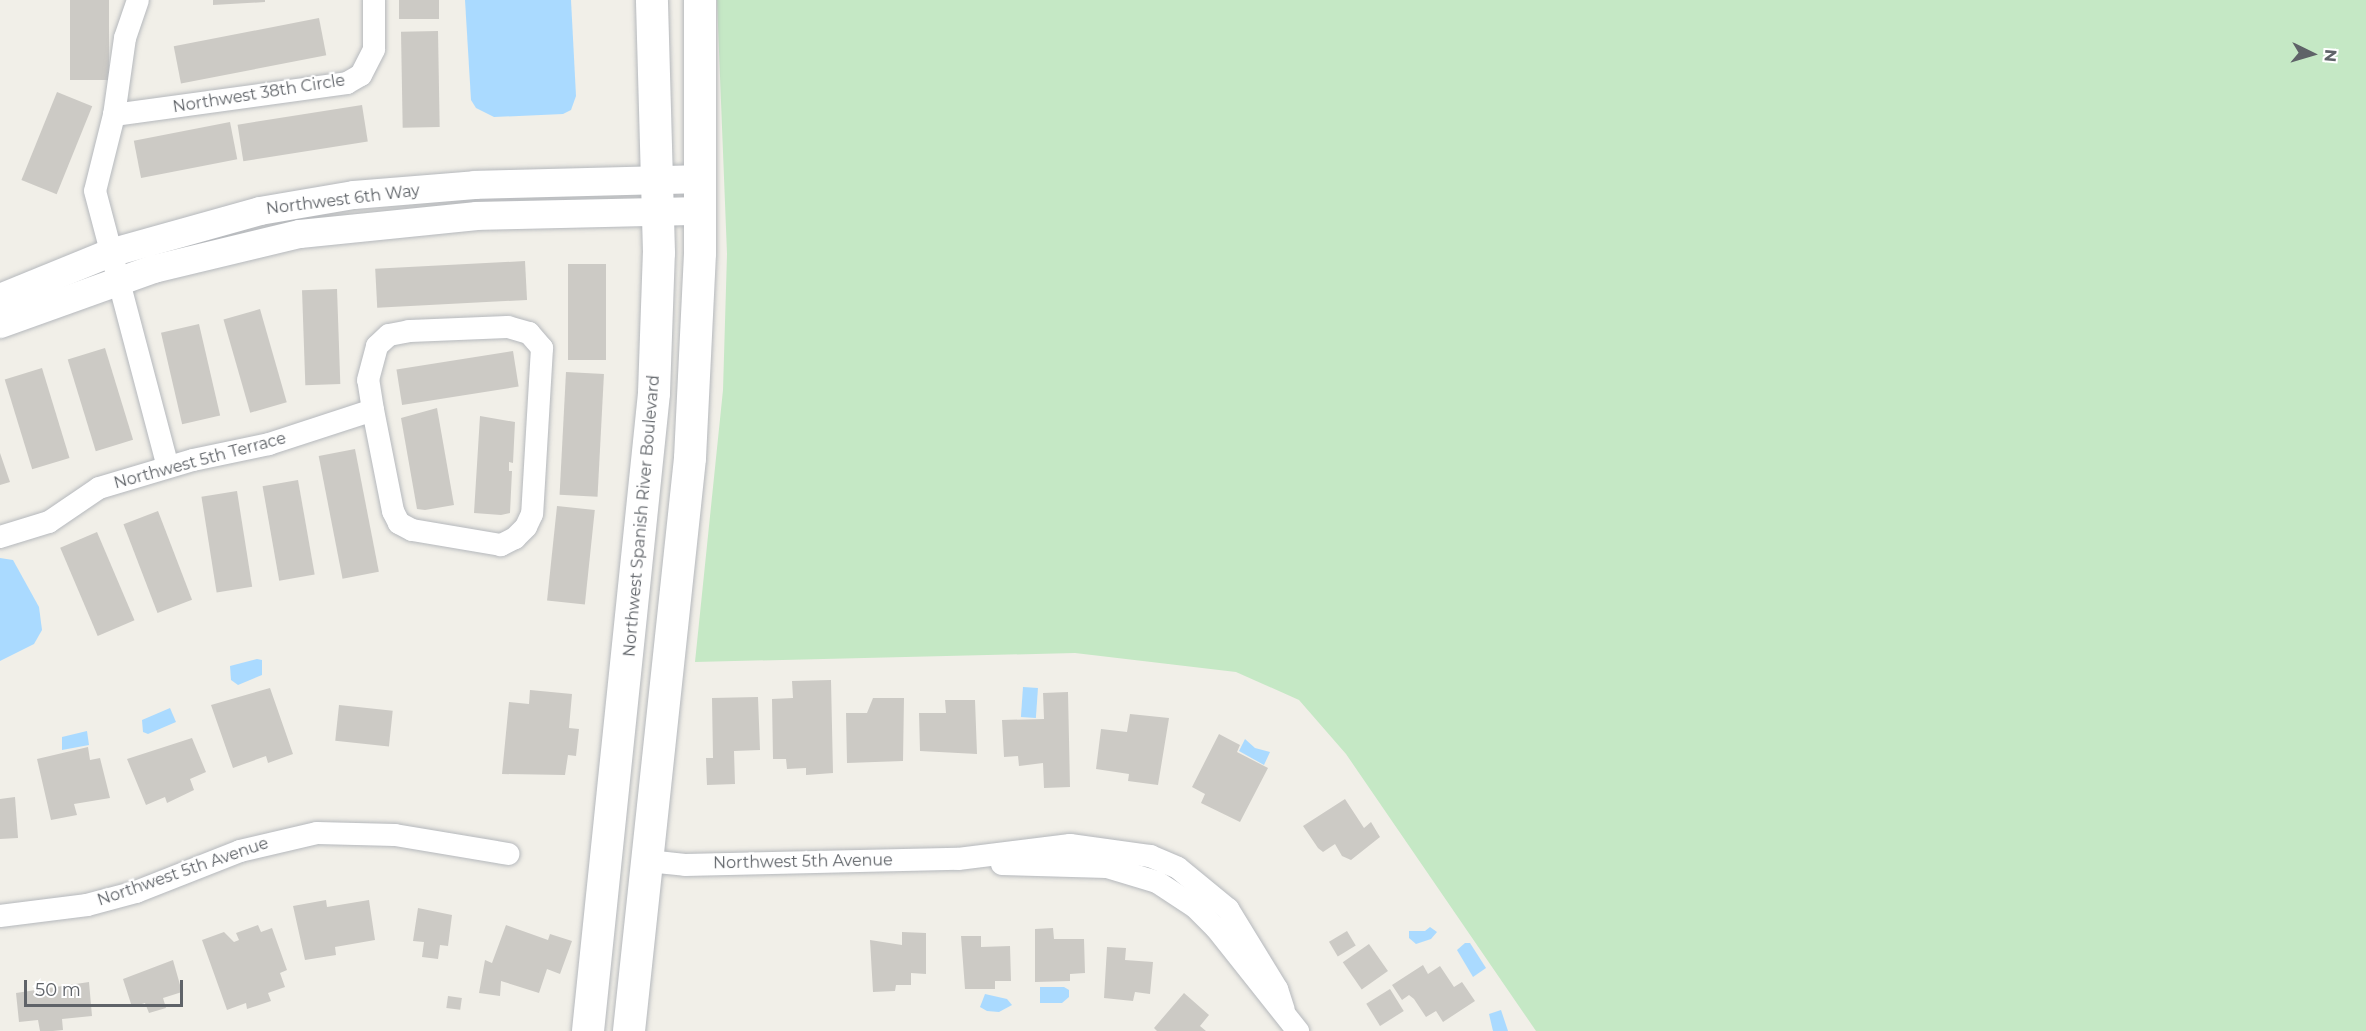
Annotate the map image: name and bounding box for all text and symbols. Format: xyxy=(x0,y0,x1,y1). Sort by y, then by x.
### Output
north arrow xyxy=(2282,24,2342,84)
text: N xyxy=(2320,48,2340,63)
street label: Northwest 38th Circle xyxy=(171,71,347,117)
street label: Northwest 6th Way xyxy=(265,181,421,219)
street label: Northwest Spanish River Boulevard xyxy=(620,374,664,658)
street label: Northwest 5th Terrace xyxy=(112,429,288,493)
street label: Northwest 5th Avenue xyxy=(95,834,271,910)
street label: Northwest 5th Avenue xyxy=(713,851,893,873)
scale bar xyxy=(27,968,186,1006)
text: 50 m xyxy=(35,979,81,1001)

